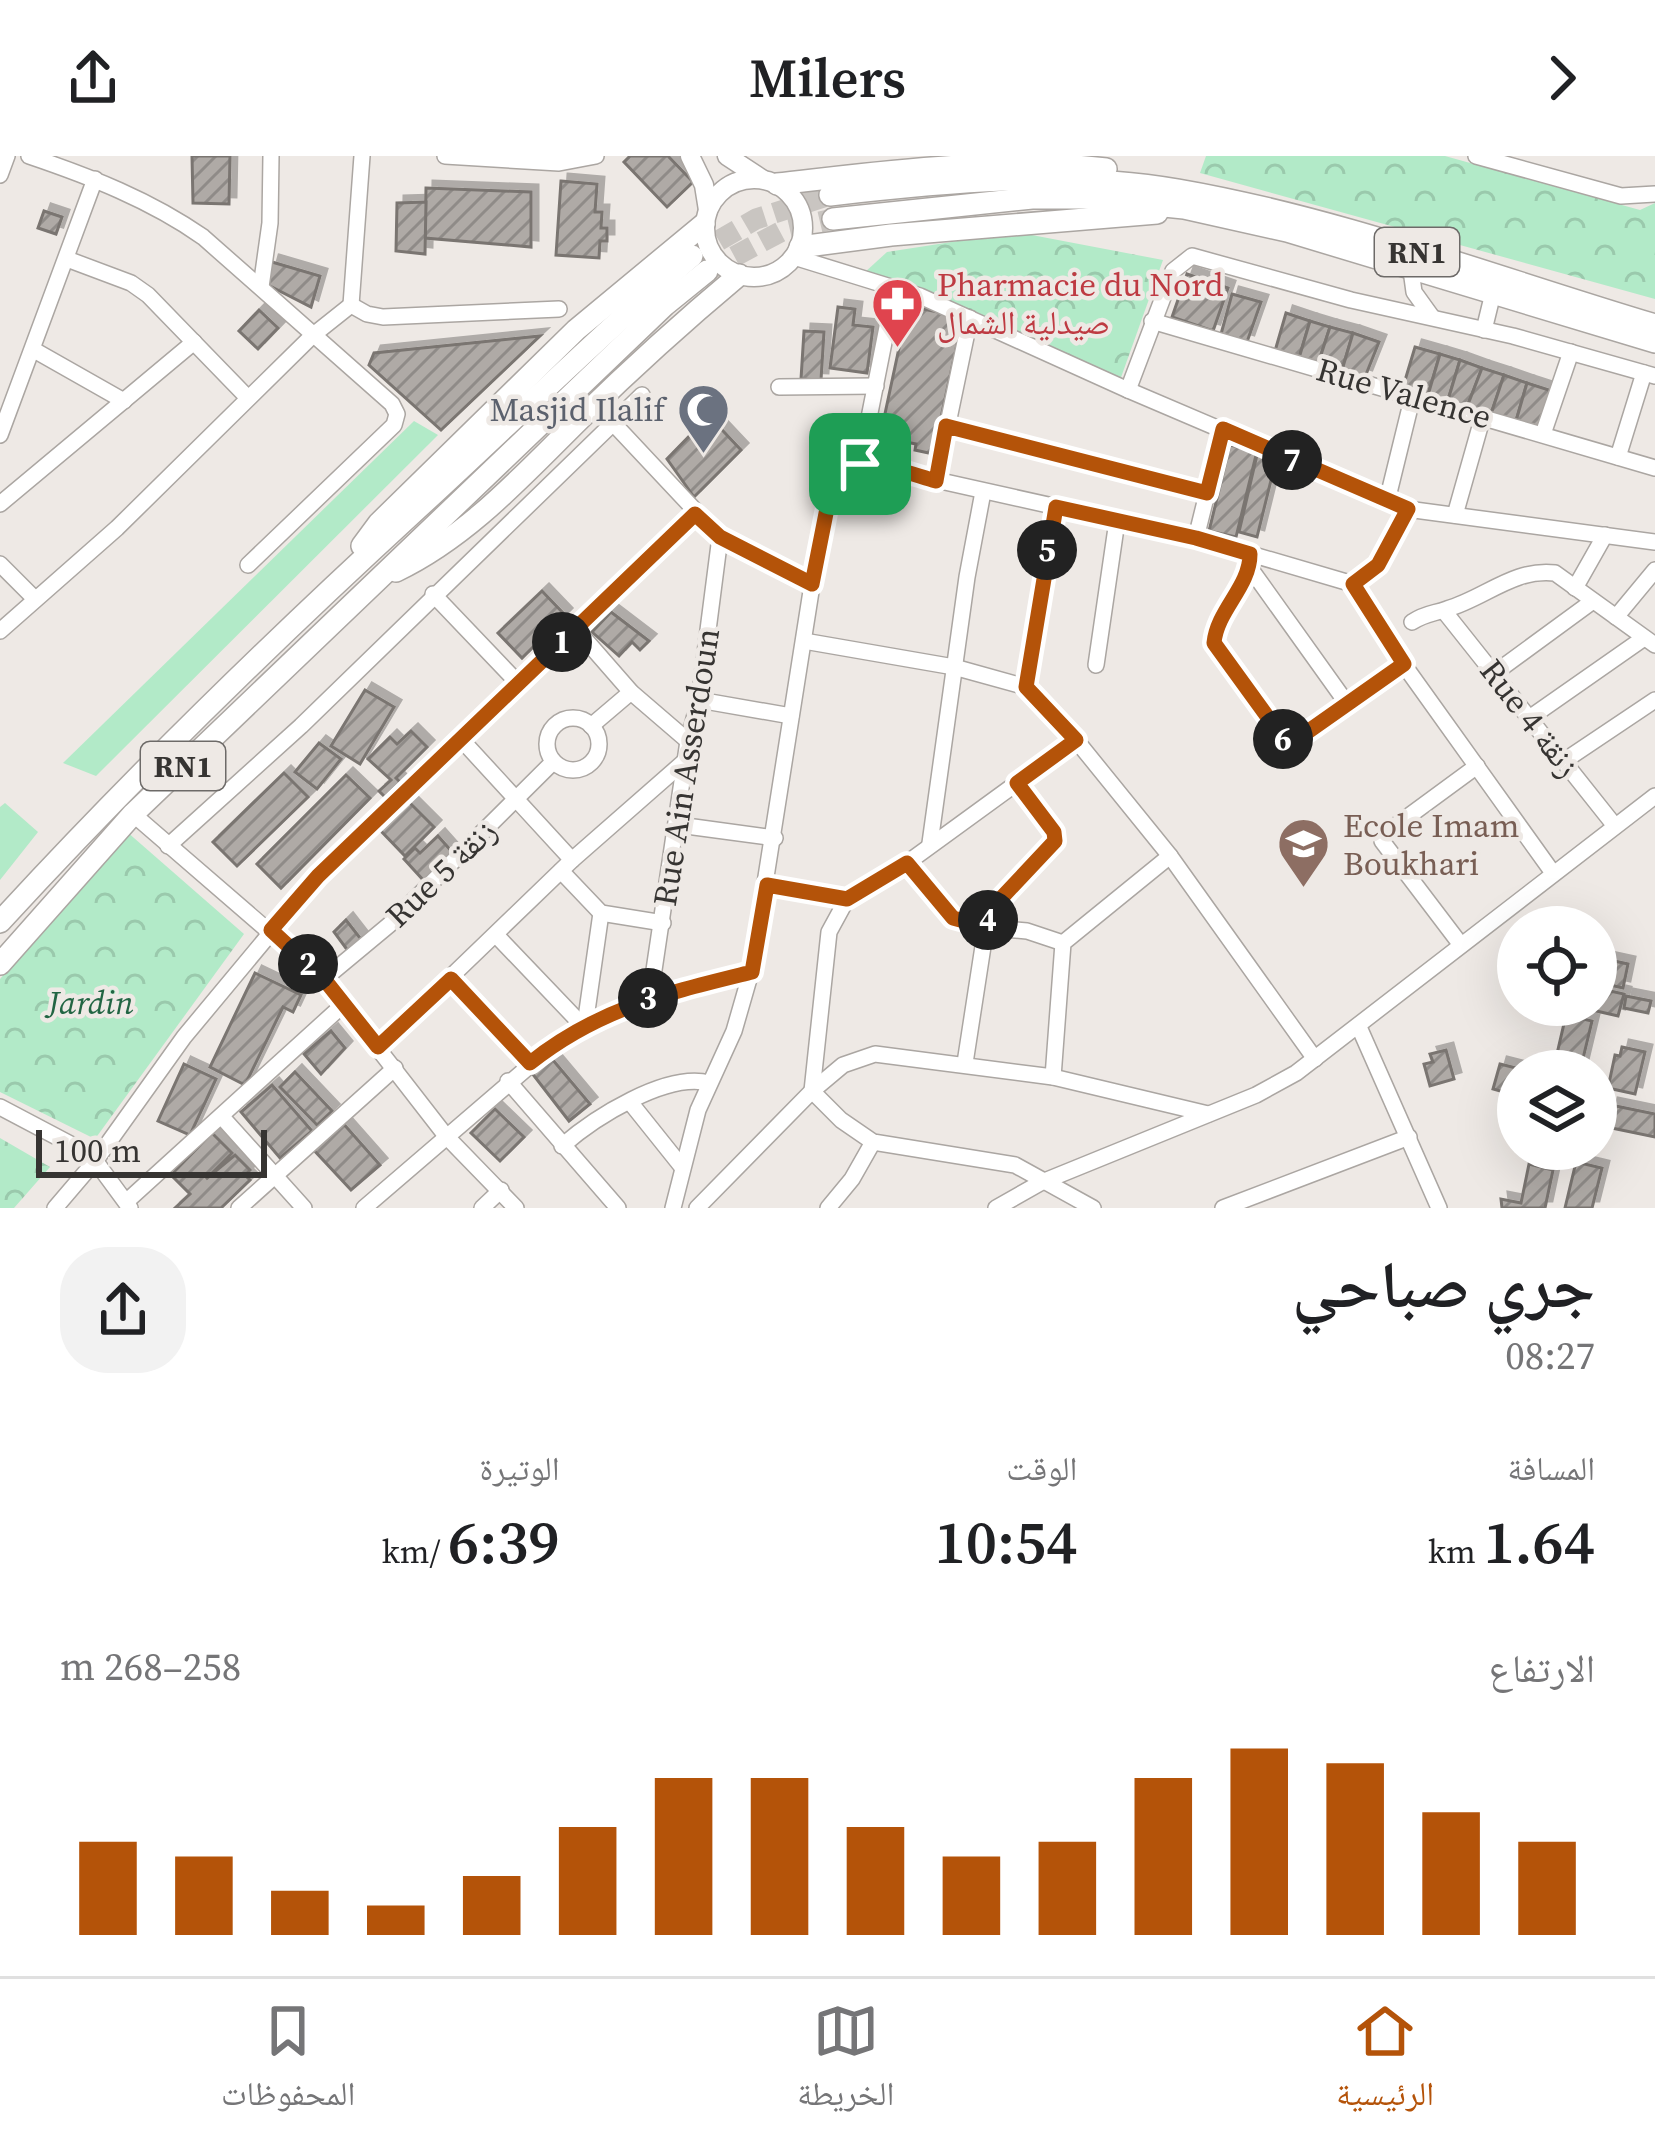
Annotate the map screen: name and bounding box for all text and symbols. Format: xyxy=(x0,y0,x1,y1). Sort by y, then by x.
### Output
text: Milers xyxy=(749,41,906,115)
icon: share xyxy=(60,45,126,111)
icon: forward xyxy=(1529,45,1595,111)
road number: RN1 xyxy=(1375,228,1459,276)
place label: Pharmacie du Nord صيدلية الشمال xyxy=(937,262,1224,345)
pharmacy icon: Pharmacie du Nord صيدلية الشمال xyxy=(870,275,926,349)
street label: Rue Valence xyxy=(1311,347,1497,439)
mosque icon: Masjid Ilalif xyxy=(676,381,732,455)
place label: Masjid Ilalif xyxy=(490,387,668,432)
pin xyxy=(809,413,911,515)
pin: 7 xyxy=(1262,430,1322,490)
icon: arrive xyxy=(827,431,893,497)
text: 7 xyxy=(1283,437,1301,482)
pin: 5 xyxy=(1017,520,1077,580)
text: 5 xyxy=(1038,527,1056,572)
pin: 1 xyxy=(532,612,592,672)
text: 1 xyxy=(553,619,571,664)
street label: Rue Ain Asserdoun xyxy=(642,625,730,909)
street label: Rue 4 زنقة xyxy=(1470,650,1590,786)
pin: 6 xyxy=(1253,709,1313,769)
text: 6 xyxy=(1274,716,1292,761)
road number: RN1 xyxy=(141,742,225,790)
place label: Ecole Imam Boukhari xyxy=(1343,803,1519,886)
street label: Rue 5 زنقة xyxy=(376,809,506,937)
school or university icon: Ecole Imam Boukhari xyxy=(1276,816,1332,890)
pin: 4 xyxy=(958,890,1018,950)
text: 4 xyxy=(979,897,997,942)
map controls xyxy=(1497,906,1617,1170)
button: locate xyxy=(1497,906,1617,1026)
pin: 2 xyxy=(278,934,338,994)
text: 2 xyxy=(299,941,317,986)
pin: 3 xyxy=(618,968,678,1028)
text: 3 xyxy=(639,975,657,1020)
park label: Jardin xyxy=(44,980,134,1025)
button: layers xyxy=(1497,1050,1617,1170)
scale bar xyxy=(36,1124,267,1177)
text: 100 m xyxy=(54,1128,141,1173)
text: جري صباحي xyxy=(1292,1239,1595,1329)
button: share xyxy=(60,1247,186,1373)
text: 08:27 xyxy=(1505,1329,1595,1382)
text: الوتيرة xyxy=(479,1446,560,1491)
text: الوقت xyxy=(1006,1446,1077,1491)
text: المسافة xyxy=(1508,1446,1595,1491)
text: 6:39 xyxy=(448,1501,560,1583)
text: 10:54 xyxy=(935,1501,1077,1583)
text: 1.64 xyxy=(1483,1501,1595,1583)
text: /km xyxy=(382,1529,448,1574)
text: km xyxy=(1428,1529,1483,1574)
text: 258–268 m xyxy=(60,1640,241,1693)
text: الارتفاع xyxy=(1489,1642,1595,1695)
tab: المحفوظات xyxy=(221,1998,355,2126)
tab: الخريطة xyxy=(797,1998,894,2126)
tab: الرئيسية xyxy=(1336,1998,1434,2126)

